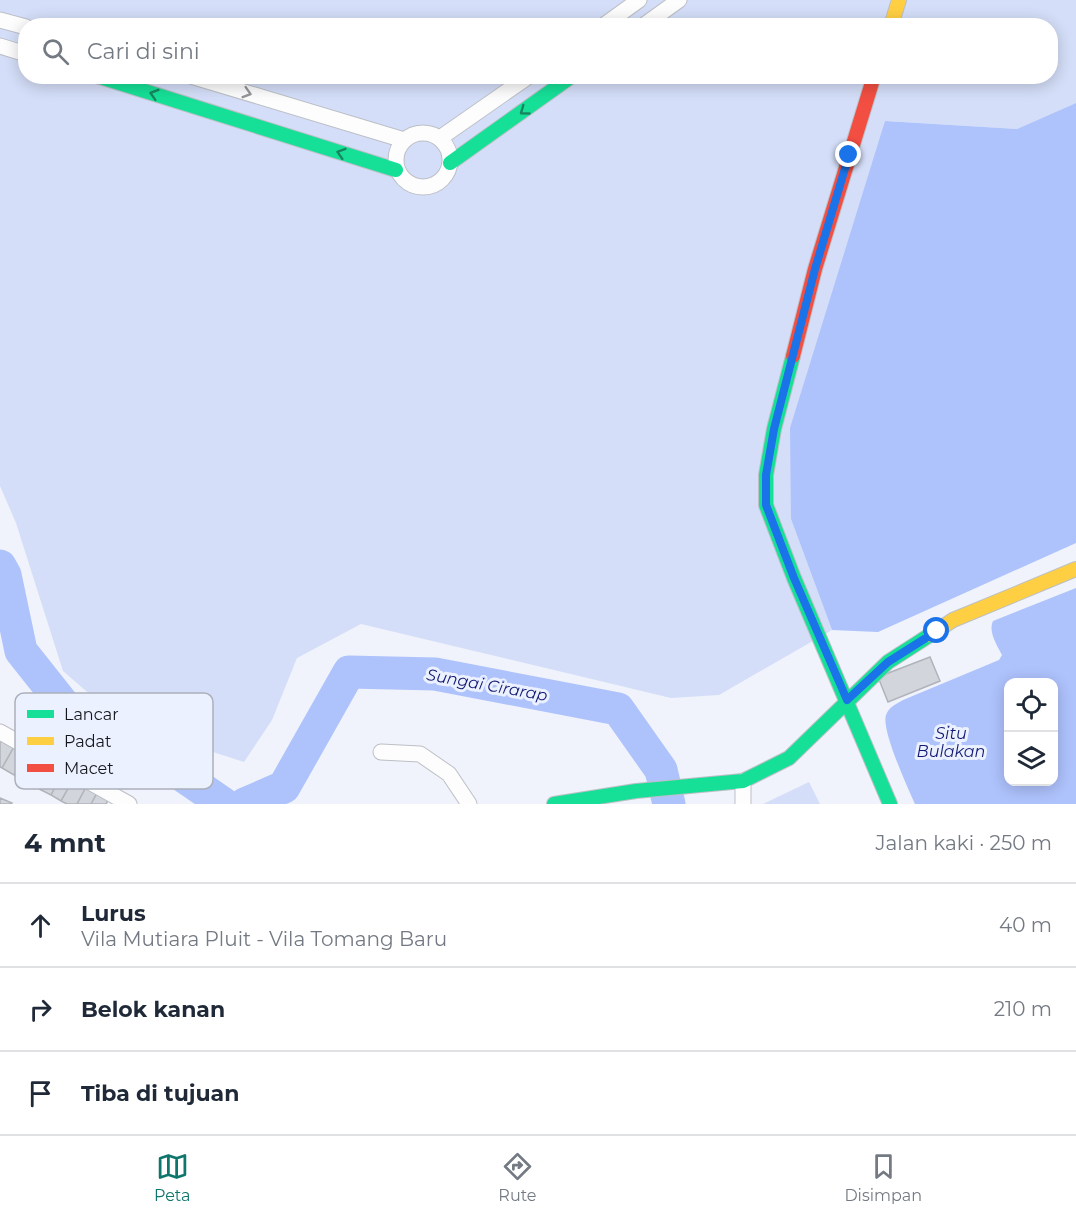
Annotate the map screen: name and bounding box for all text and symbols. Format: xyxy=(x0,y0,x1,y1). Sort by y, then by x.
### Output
search box xyxy=(18,18,1058,84)
icon: search xyxy=(39,35,72,68)
text: Cari di sini xyxy=(87,38,200,65)
one-way arrow xyxy=(241,86,252,98)
one-way arrow xyxy=(149,89,160,102)
one-way arrow xyxy=(520,103,531,114)
route end xyxy=(835,141,861,167)
one-way arrow xyxy=(336,147,347,160)
route start xyxy=(923,617,949,643)
water label: Sungai Cirarap xyxy=(425,665,549,705)
map controls xyxy=(1004,678,1058,786)
button: locate xyxy=(1004,678,1058,732)
legend xyxy=(15,693,213,789)
text: Lancar xyxy=(64,705,119,724)
water label: Situ Bulakan xyxy=(917,724,985,761)
text: Padat xyxy=(64,732,112,751)
button: layers xyxy=(1004,732,1058,786)
text: Macet xyxy=(64,759,114,778)
text: 4 mnt xyxy=(24,827,106,859)
text: Jalan kaki · 250 m xyxy=(875,831,1052,855)
text: Lurus xyxy=(81,900,146,927)
icon: ahead xyxy=(24,909,57,942)
text: 40 m xyxy=(999,913,1052,937)
text: Vila Mutiara Pluit - Vila Tomang Baru xyxy=(81,927,447,951)
icon: right xyxy=(24,993,57,1026)
text: Belok kanan xyxy=(81,996,225,1023)
text: 210 m xyxy=(994,997,1052,1021)
icon: arrive xyxy=(24,1077,57,1110)
text: Tiba di tujuan xyxy=(81,1080,239,1107)
tab: Peta xyxy=(154,1150,190,1205)
tab: Rute xyxy=(498,1150,537,1205)
tab: Disimpan xyxy=(844,1150,922,1205)

